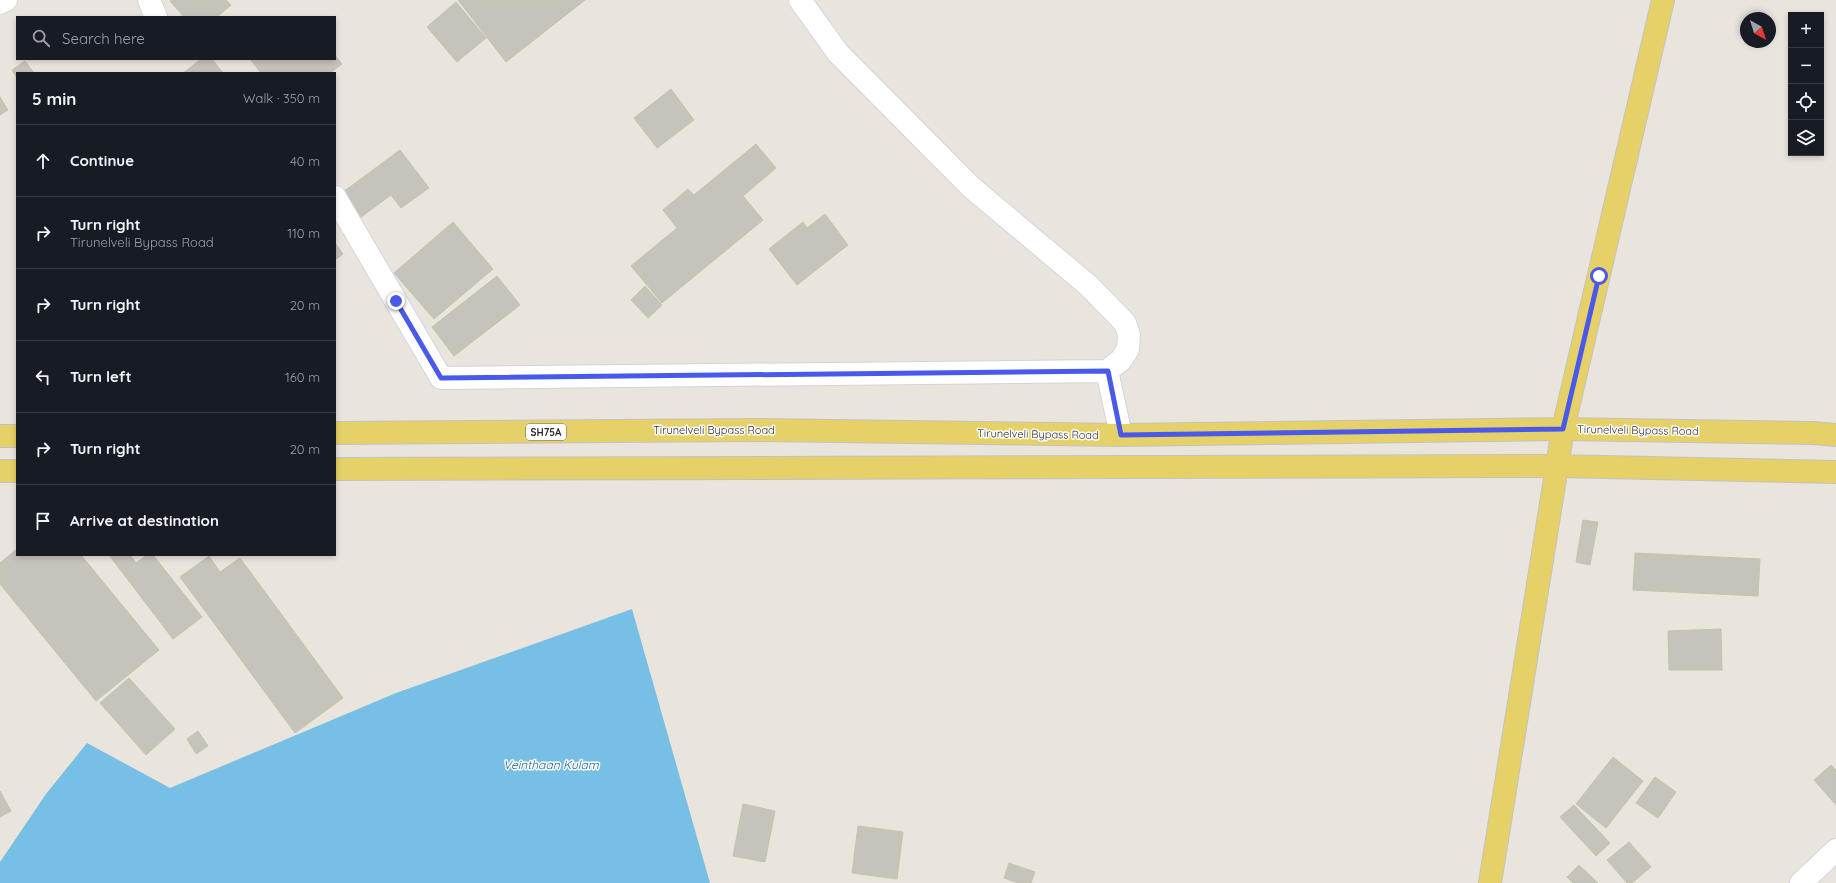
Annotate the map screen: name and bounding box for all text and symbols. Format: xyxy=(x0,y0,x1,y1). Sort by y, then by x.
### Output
north arrow xyxy=(1740,12,1776,48)
map controls xyxy=(1788,12,1824,156)
button: + xyxy=(1788,12,1824,48)
search box xyxy=(16,16,336,60)
icon: search xyxy=(30,27,52,49)
text: Search here xyxy=(62,29,145,48)
button: − xyxy=(1788,48,1824,84)
button: locate xyxy=(1788,84,1824,120)
text: 5 min xyxy=(32,88,76,109)
text: Walk · 350 m xyxy=(243,90,320,106)
button: layers xyxy=(1788,120,1824,156)
icon: ahead xyxy=(32,150,54,172)
text: Continue xyxy=(70,151,134,170)
text: 40 m xyxy=(290,153,320,169)
text: Turn right xyxy=(70,215,141,234)
icon: right xyxy=(32,222,54,244)
text: 110 m xyxy=(287,225,320,241)
text: Tirunelveli Bypass Road xyxy=(70,234,214,250)
route start xyxy=(1590,267,1608,285)
route end xyxy=(387,292,405,310)
icon: right xyxy=(32,294,54,316)
text: Turn right xyxy=(70,295,141,314)
text: 20 m xyxy=(290,297,320,313)
icon: left xyxy=(32,366,54,388)
text: Turn left xyxy=(70,367,132,386)
text: 160 m xyxy=(285,369,320,385)
street label: Tirunelveli Bypass Road xyxy=(1577,422,1699,438)
street label: Tirunelveli Bypass Road xyxy=(653,423,775,437)
road number: SH75A xyxy=(526,424,566,440)
street label: Tirunelveli Bypass Road xyxy=(977,426,1099,442)
icon: right xyxy=(32,438,54,460)
text: Turn right xyxy=(70,439,141,458)
text: 20 m xyxy=(290,441,320,457)
icon: arrive xyxy=(32,510,54,532)
text: Arrive at destination xyxy=(70,511,219,530)
water label: Veinthaan Kulam xyxy=(503,757,600,772)

